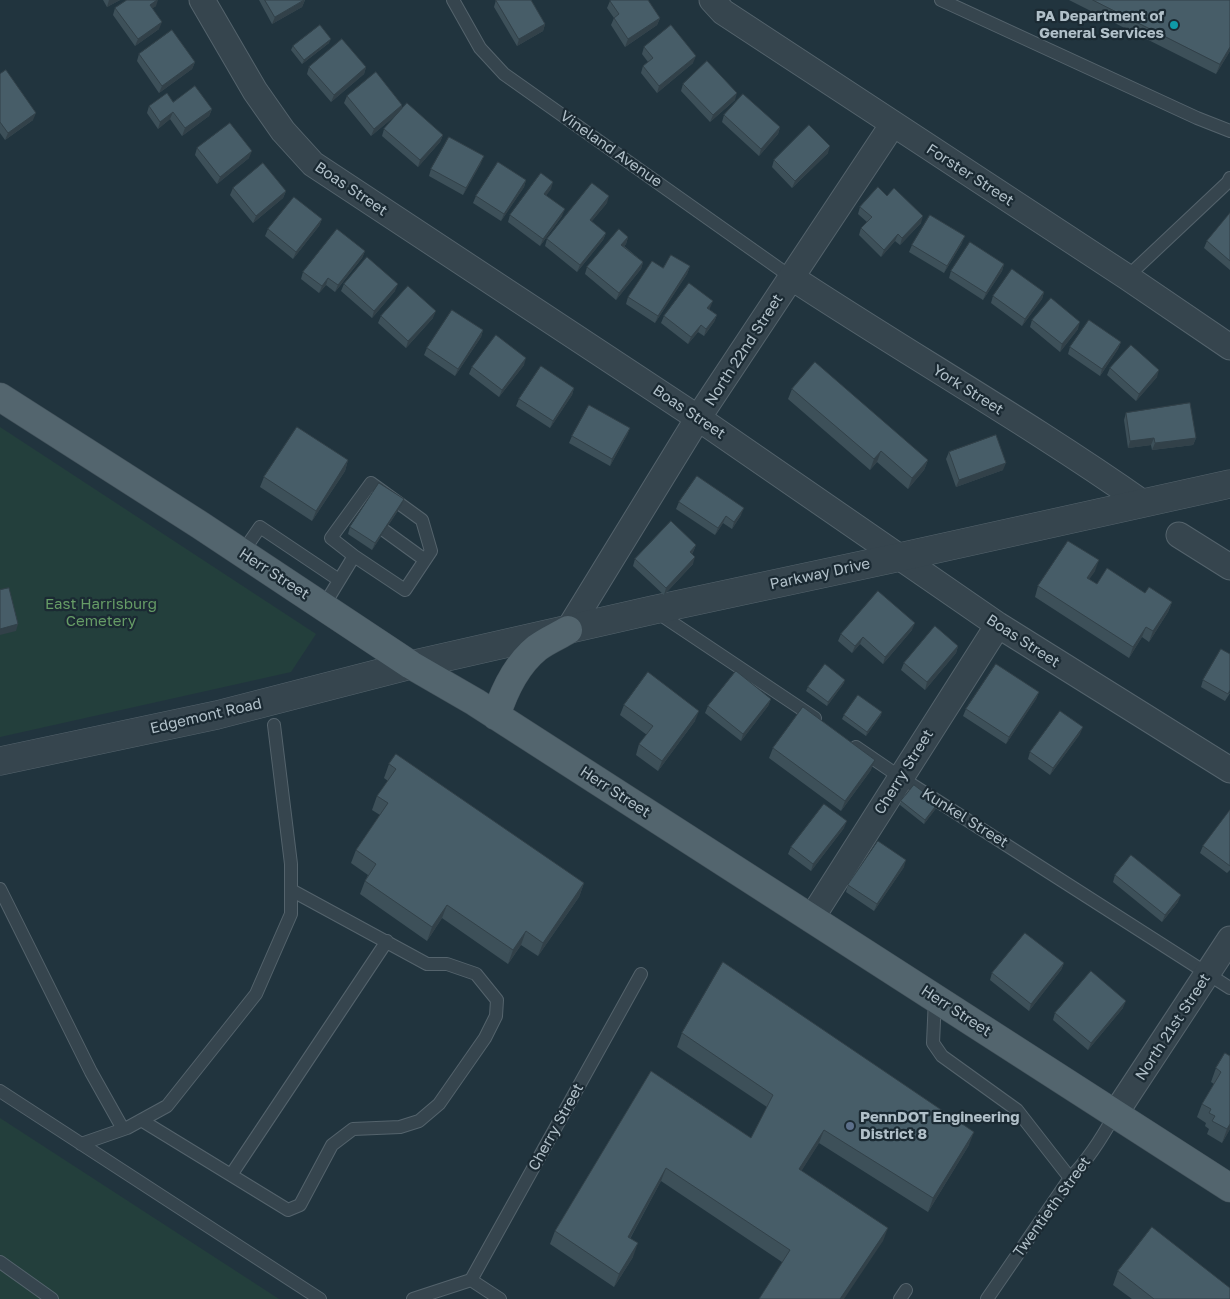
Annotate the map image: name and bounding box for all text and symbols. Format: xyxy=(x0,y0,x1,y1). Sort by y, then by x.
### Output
place label: PA Department of General Services xyxy=(1036,7,1164,42)
marker: PA Department of General Services xyxy=(1168,19,1180,31)
street label: Vineland Avenue xyxy=(557,107,665,191)
street label: Forster Street xyxy=(923,140,1017,210)
street label: Boas Street xyxy=(311,158,391,220)
street label: North 22nd Street xyxy=(701,291,787,409)
street label: York Street xyxy=(929,361,1007,419)
street label: Boas Street xyxy=(649,381,729,443)
street label: Herr Street xyxy=(236,545,312,603)
street label: Parkway Drive xyxy=(768,555,872,593)
park label: East Harrisburg Cemetery xyxy=(45,595,157,630)
street label: Boas Street xyxy=(983,611,1063,671)
street label: Edgemont Road xyxy=(148,694,264,738)
street label: Cherry Street xyxy=(871,726,937,818)
street label: Herr Street xyxy=(577,763,653,821)
street label: Kunkel Street xyxy=(919,784,1011,852)
street label: North 21st Street xyxy=(1132,970,1214,1084)
street label: Herr Street xyxy=(918,982,994,1040)
street label: Cherry Street xyxy=(525,1080,587,1174)
place label: PennDOT Engineering District 8 xyxy=(860,1108,1019,1143)
marker: PennDOT Engineering District 8 xyxy=(844,1120,856,1132)
street label: Twentieth Street xyxy=(1010,1153,1094,1261)

